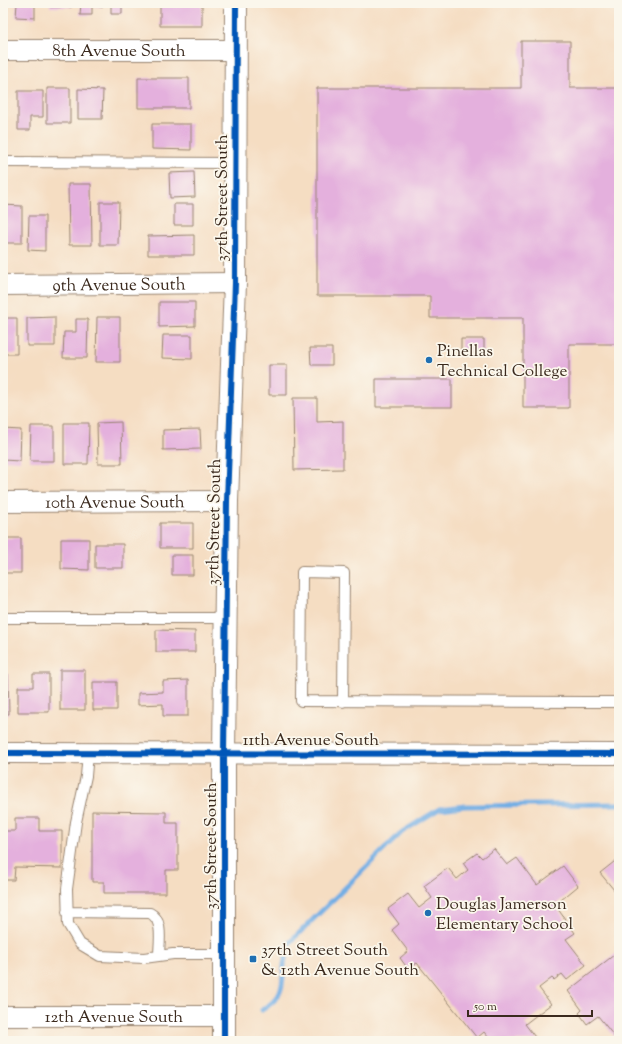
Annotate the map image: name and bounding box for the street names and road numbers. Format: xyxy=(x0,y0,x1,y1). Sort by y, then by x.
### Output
street label: 8th Avenue South xyxy=(52,40,186,64)
street label: 37th Street South xyxy=(211,134,235,262)
street label: 9th Avenue South xyxy=(52,273,186,299)
street label: 37th Street South xyxy=(202,458,228,586)
street label: 10th Avenue South xyxy=(45,491,185,516)
street label: 11th Avenue South xyxy=(243,729,379,753)
street label: 37th Street South xyxy=(200,782,224,910)
street label: 12th Avenue South xyxy=(45,1006,183,1030)

